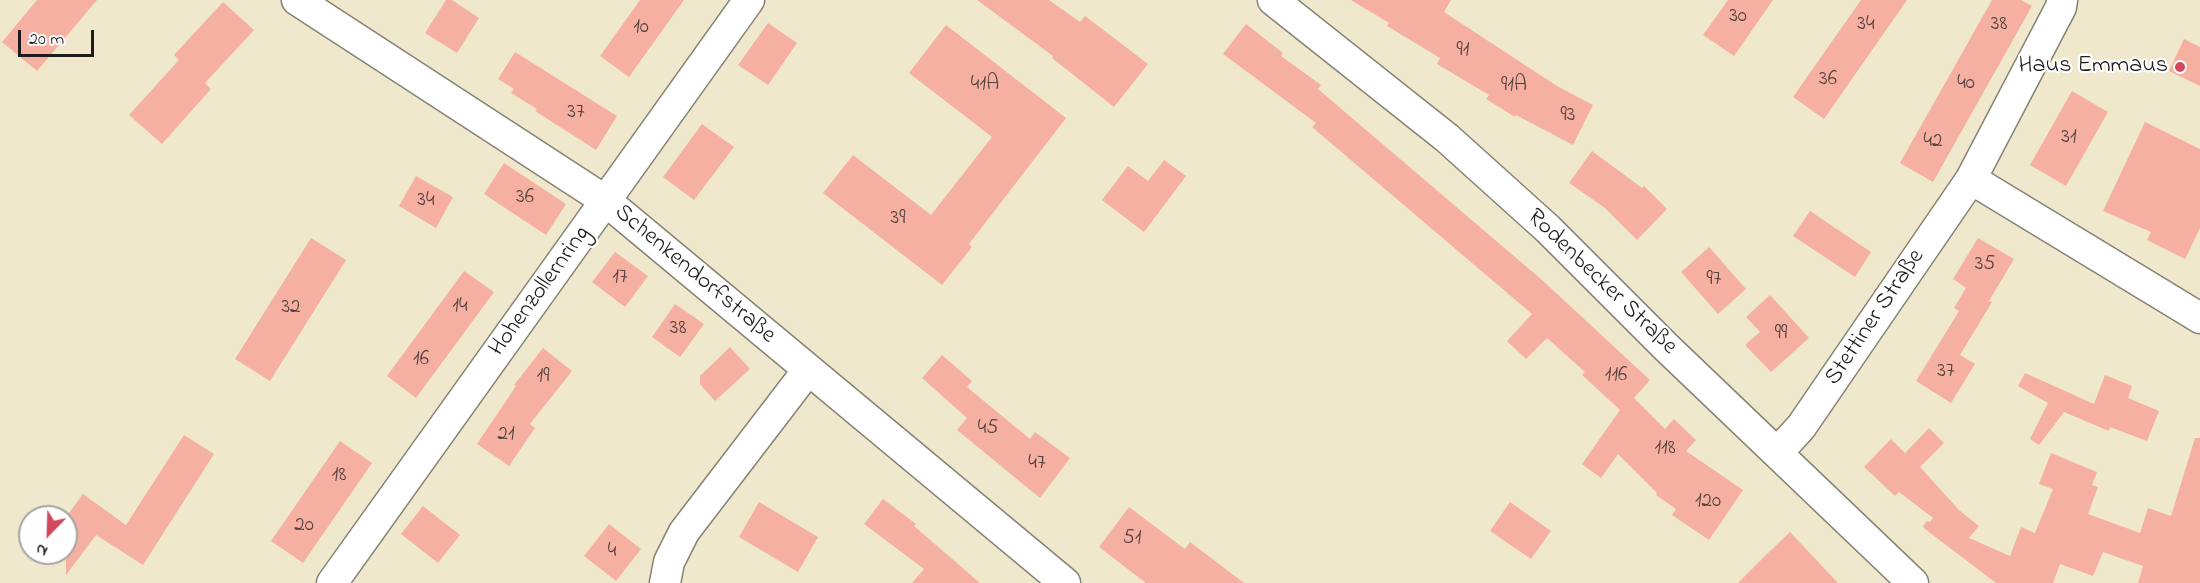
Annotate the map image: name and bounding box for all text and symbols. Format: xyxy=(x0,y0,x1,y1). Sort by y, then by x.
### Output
house number: 30 xyxy=(1729,5,1747,31)
house number: 34 xyxy=(1857,13,1875,39)
house number: 38 xyxy=(1991,13,2007,39)
house number: 10 xyxy=(633,16,649,42)
scale bar xyxy=(21,18,98,56)
text: 20 m xyxy=(29,27,64,53)
house number: 91 xyxy=(1457,39,1469,65)
place label: Haus Emmaus xyxy=(2019,53,2168,81)
marker: Haus Emmaus xyxy=(2173,60,2187,74)
house number: 36 xyxy=(1819,68,1837,94)
house number: 40 xyxy=(1957,72,1975,98)
house number: 41A xyxy=(971,73,999,99)
house number: 91A xyxy=(1501,74,1527,100)
house number: 37 xyxy=(567,101,585,127)
house number: 93 xyxy=(1561,104,1575,130)
house number: 31 xyxy=(2061,126,2077,152)
house number: 42 xyxy=(1923,130,1943,156)
house number: 36 xyxy=(516,186,534,212)
house number: 34 xyxy=(417,189,435,215)
street label: Schenkendorfstraße xyxy=(607,199,781,351)
street label: Rodenbecker Straße xyxy=(1520,204,1682,362)
house number: 39 xyxy=(891,207,905,233)
street label: Hohenzollernring xyxy=(484,221,598,363)
street label: Stettiner Straße xyxy=(1820,245,1932,391)
house number: 35 xyxy=(1975,253,1995,279)
house number: 17 xyxy=(612,266,628,292)
house number: 97 xyxy=(1707,268,1721,294)
house number: 14 xyxy=(452,295,468,321)
house number: 32 xyxy=(281,296,301,322)
house number: 38 xyxy=(670,317,686,343)
house number: 99 xyxy=(1775,322,1787,348)
house number: 16 xyxy=(413,348,429,374)
house number: 37 xyxy=(1937,360,1955,386)
house number: 116 xyxy=(1605,364,1627,390)
house number: 19 xyxy=(537,365,549,391)
house number: 45 xyxy=(978,417,998,443)
house number: 21 xyxy=(497,423,515,449)
house number: 118 xyxy=(1654,437,1676,463)
house number: 47 xyxy=(1028,452,1046,478)
house number: 18 xyxy=(332,464,346,490)
house number: 120 xyxy=(1695,490,1721,516)
north arrow xyxy=(18,505,78,565)
house number: 20 xyxy=(294,514,314,540)
house number: 51 xyxy=(1123,527,1141,553)
text: N xyxy=(32,537,51,563)
house number: 4 xyxy=(608,540,616,566)

